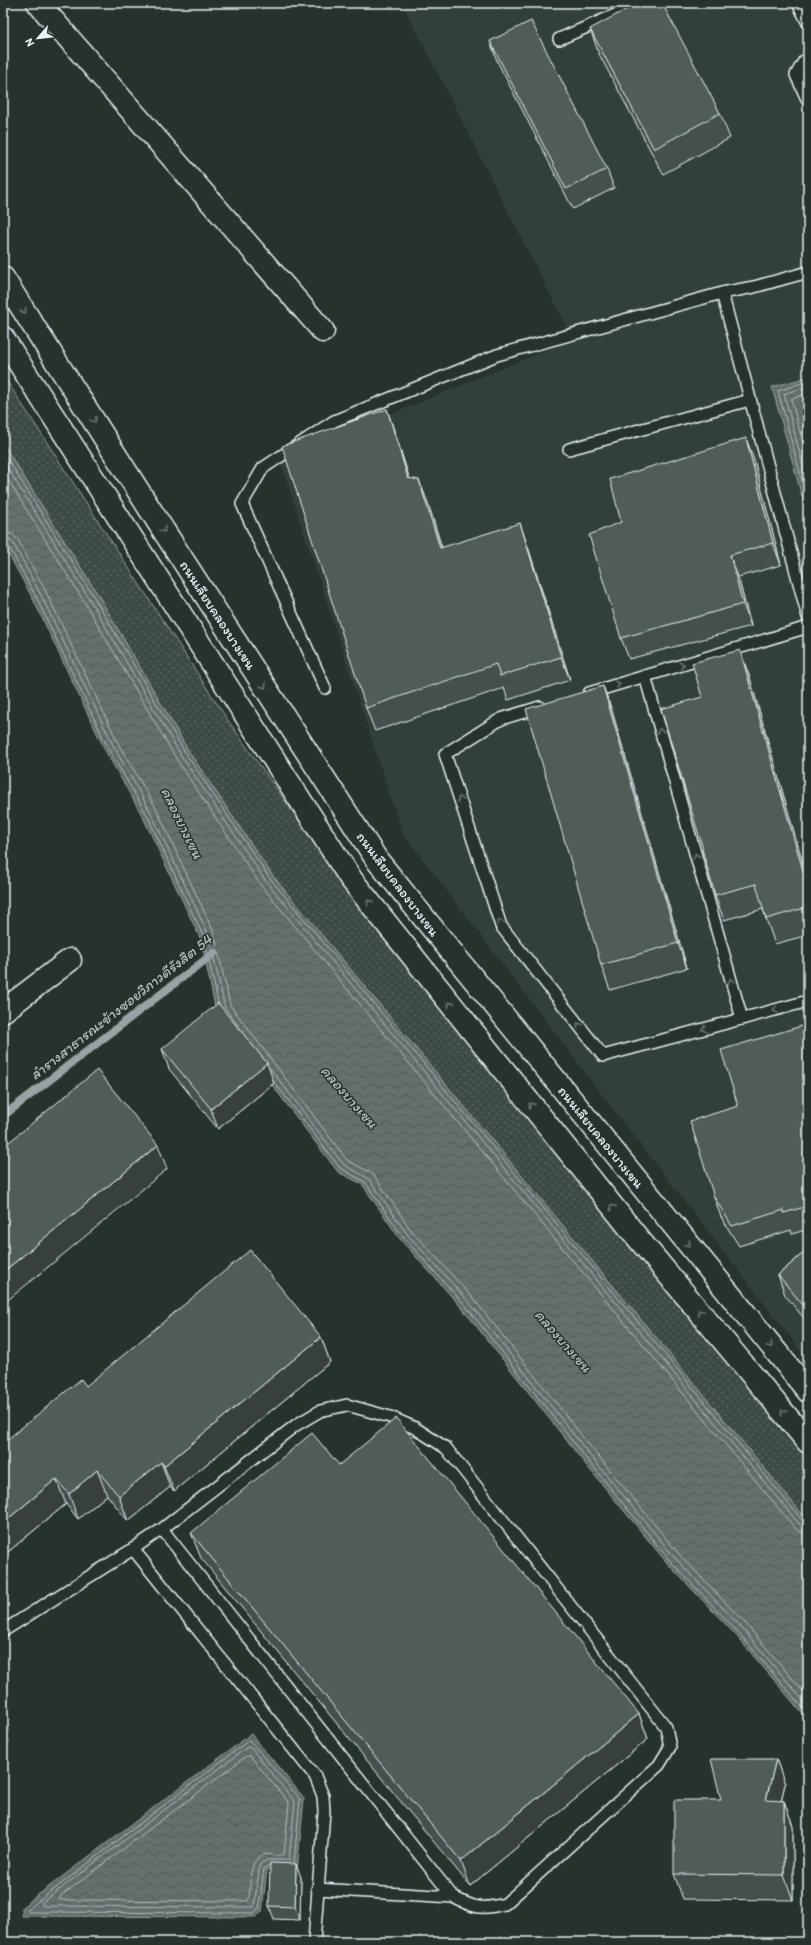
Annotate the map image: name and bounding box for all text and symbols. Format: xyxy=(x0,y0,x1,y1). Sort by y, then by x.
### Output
north arrow xyxy=(18,18,58,58)
text: N xyxy=(22,36,37,49)
one-way arrow xyxy=(19,307,27,314)
one-way arrow xyxy=(89,416,96,423)
one-way arrow xyxy=(158,526,166,533)
street label: ถนนเลียบคลองบางเขน xyxy=(176,557,259,673)
one-way arrow xyxy=(678,661,685,670)
one-way arrow xyxy=(615,680,622,689)
one-way arrow xyxy=(259,682,266,689)
one-way arrow xyxy=(656,728,665,735)
water label: คลองบางเขน xyxy=(157,784,207,862)
one-way arrow xyxy=(456,796,465,803)
street label: ถนนเลียบคลองบางเขน xyxy=(353,829,443,940)
one-way arrow xyxy=(692,853,701,860)
one-way arrow xyxy=(366,899,373,907)
one-way arrow xyxy=(497,919,505,926)
water label: ลำรางสาธารณะข้างซอยวิภาวดีรังสิต 54 xyxy=(26,930,216,1084)
one-way arrow xyxy=(727,978,736,985)
one-way arrow xyxy=(448,1001,455,1008)
one-way arrow xyxy=(772,1005,779,1014)
one-way arrow xyxy=(577,1023,584,1030)
one-way arrow xyxy=(701,1024,708,1033)
water label: คลองบางเขน xyxy=(317,1062,381,1132)
street label: ถนนเลียบคลองบางเขน xyxy=(554,1083,647,1192)
one-way arrow xyxy=(529,1103,536,1110)
one-way arrow xyxy=(610,1204,617,1211)
one-way arrow xyxy=(683,1240,690,1247)
water label: คลองบางเขน xyxy=(531,1306,595,1376)
one-way arrow xyxy=(697,1310,704,1317)
one-way arrow xyxy=(765,1340,772,1347)
one-way arrow xyxy=(780,1409,787,1417)

